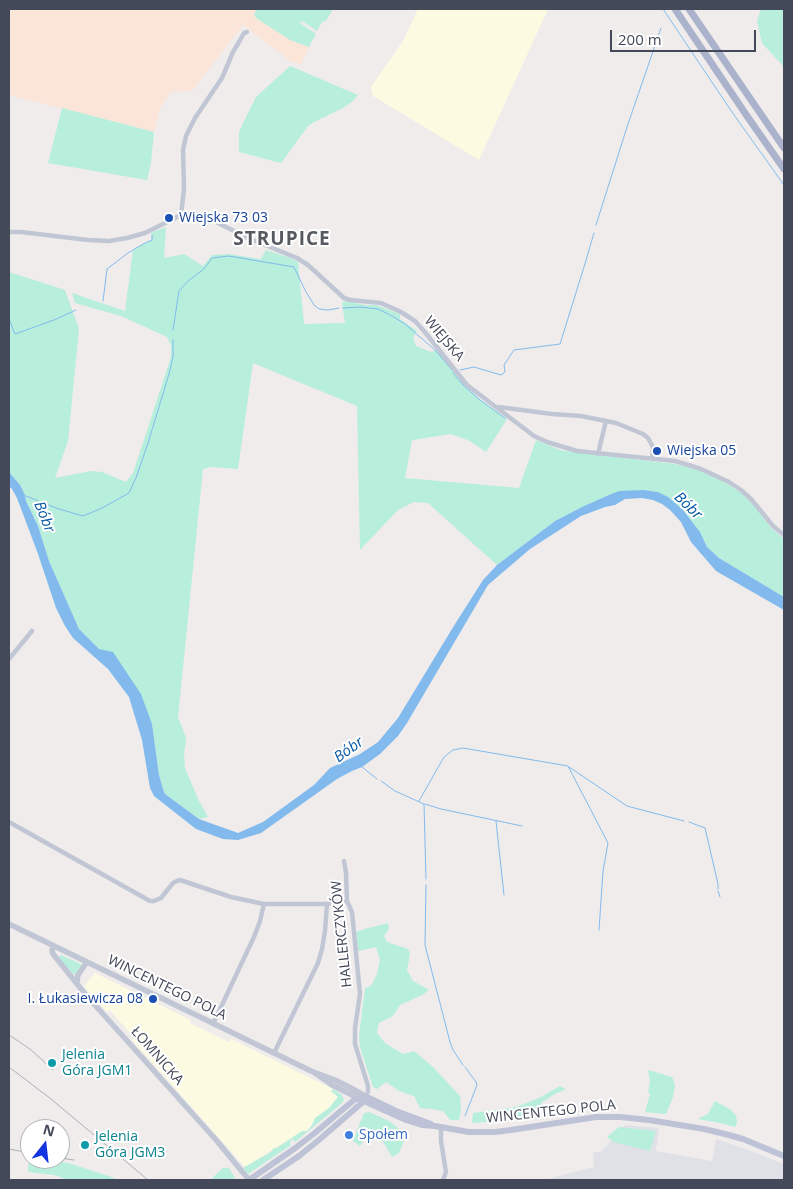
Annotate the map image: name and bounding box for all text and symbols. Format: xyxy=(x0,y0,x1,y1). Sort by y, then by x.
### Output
scale bar xyxy=(613,20,759,52)
text: 200 m xyxy=(618,29,662,49)
place label: Wiejska 73 03 xyxy=(179,210,268,226)
marker: Wiejska 73 03 xyxy=(163,212,175,224)
district label: STRUPICE xyxy=(232,229,332,251)
street label: WIEJSKA xyxy=(420,313,468,365)
place label: Wiejska 05 xyxy=(667,443,736,459)
marker: Wiejska 05 xyxy=(651,445,663,457)
water label: Bóbr xyxy=(670,488,706,524)
water label: Bóbr xyxy=(30,499,58,535)
water label: Bóbr xyxy=(331,733,367,767)
street label: HALLERCZYKÓW xyxy=(328,880,356,988)
street label: WINCENTEGO POLA xyxy=(105,952,229,1024)
place label: I. Łukasiewicza 08 xyxy=(28,991,143,1007)
marker: I. Łukasiewicza 08 xyxy=(147,993,159,1005)
street label: ŁOMNICKA xyxy=(127,1024,187,1088)
place label: Jelenia Góra JGM1 xyxy=(62,1047,132,1080)
marker: Jelenia Góra JGM1 xyxy=(46,1057,58,1069)
street label: WINCENTEGO POLA xyxy=(485,1097,617,1127)
north arrow xyxy=(20,1119,70,1169)
text: N xyxy=(41,1119,57,1141)
place label: Społem xyxy=(359,1127,408,1143)
place label: Jelenia Góra JGM3 xyxy=(95,1129,165,1162)
marker: Społem xyxy=(343,1129,355,1141)
marker: Jelenia Góra JGM3 xyxy=(79,1139,91,1151)

